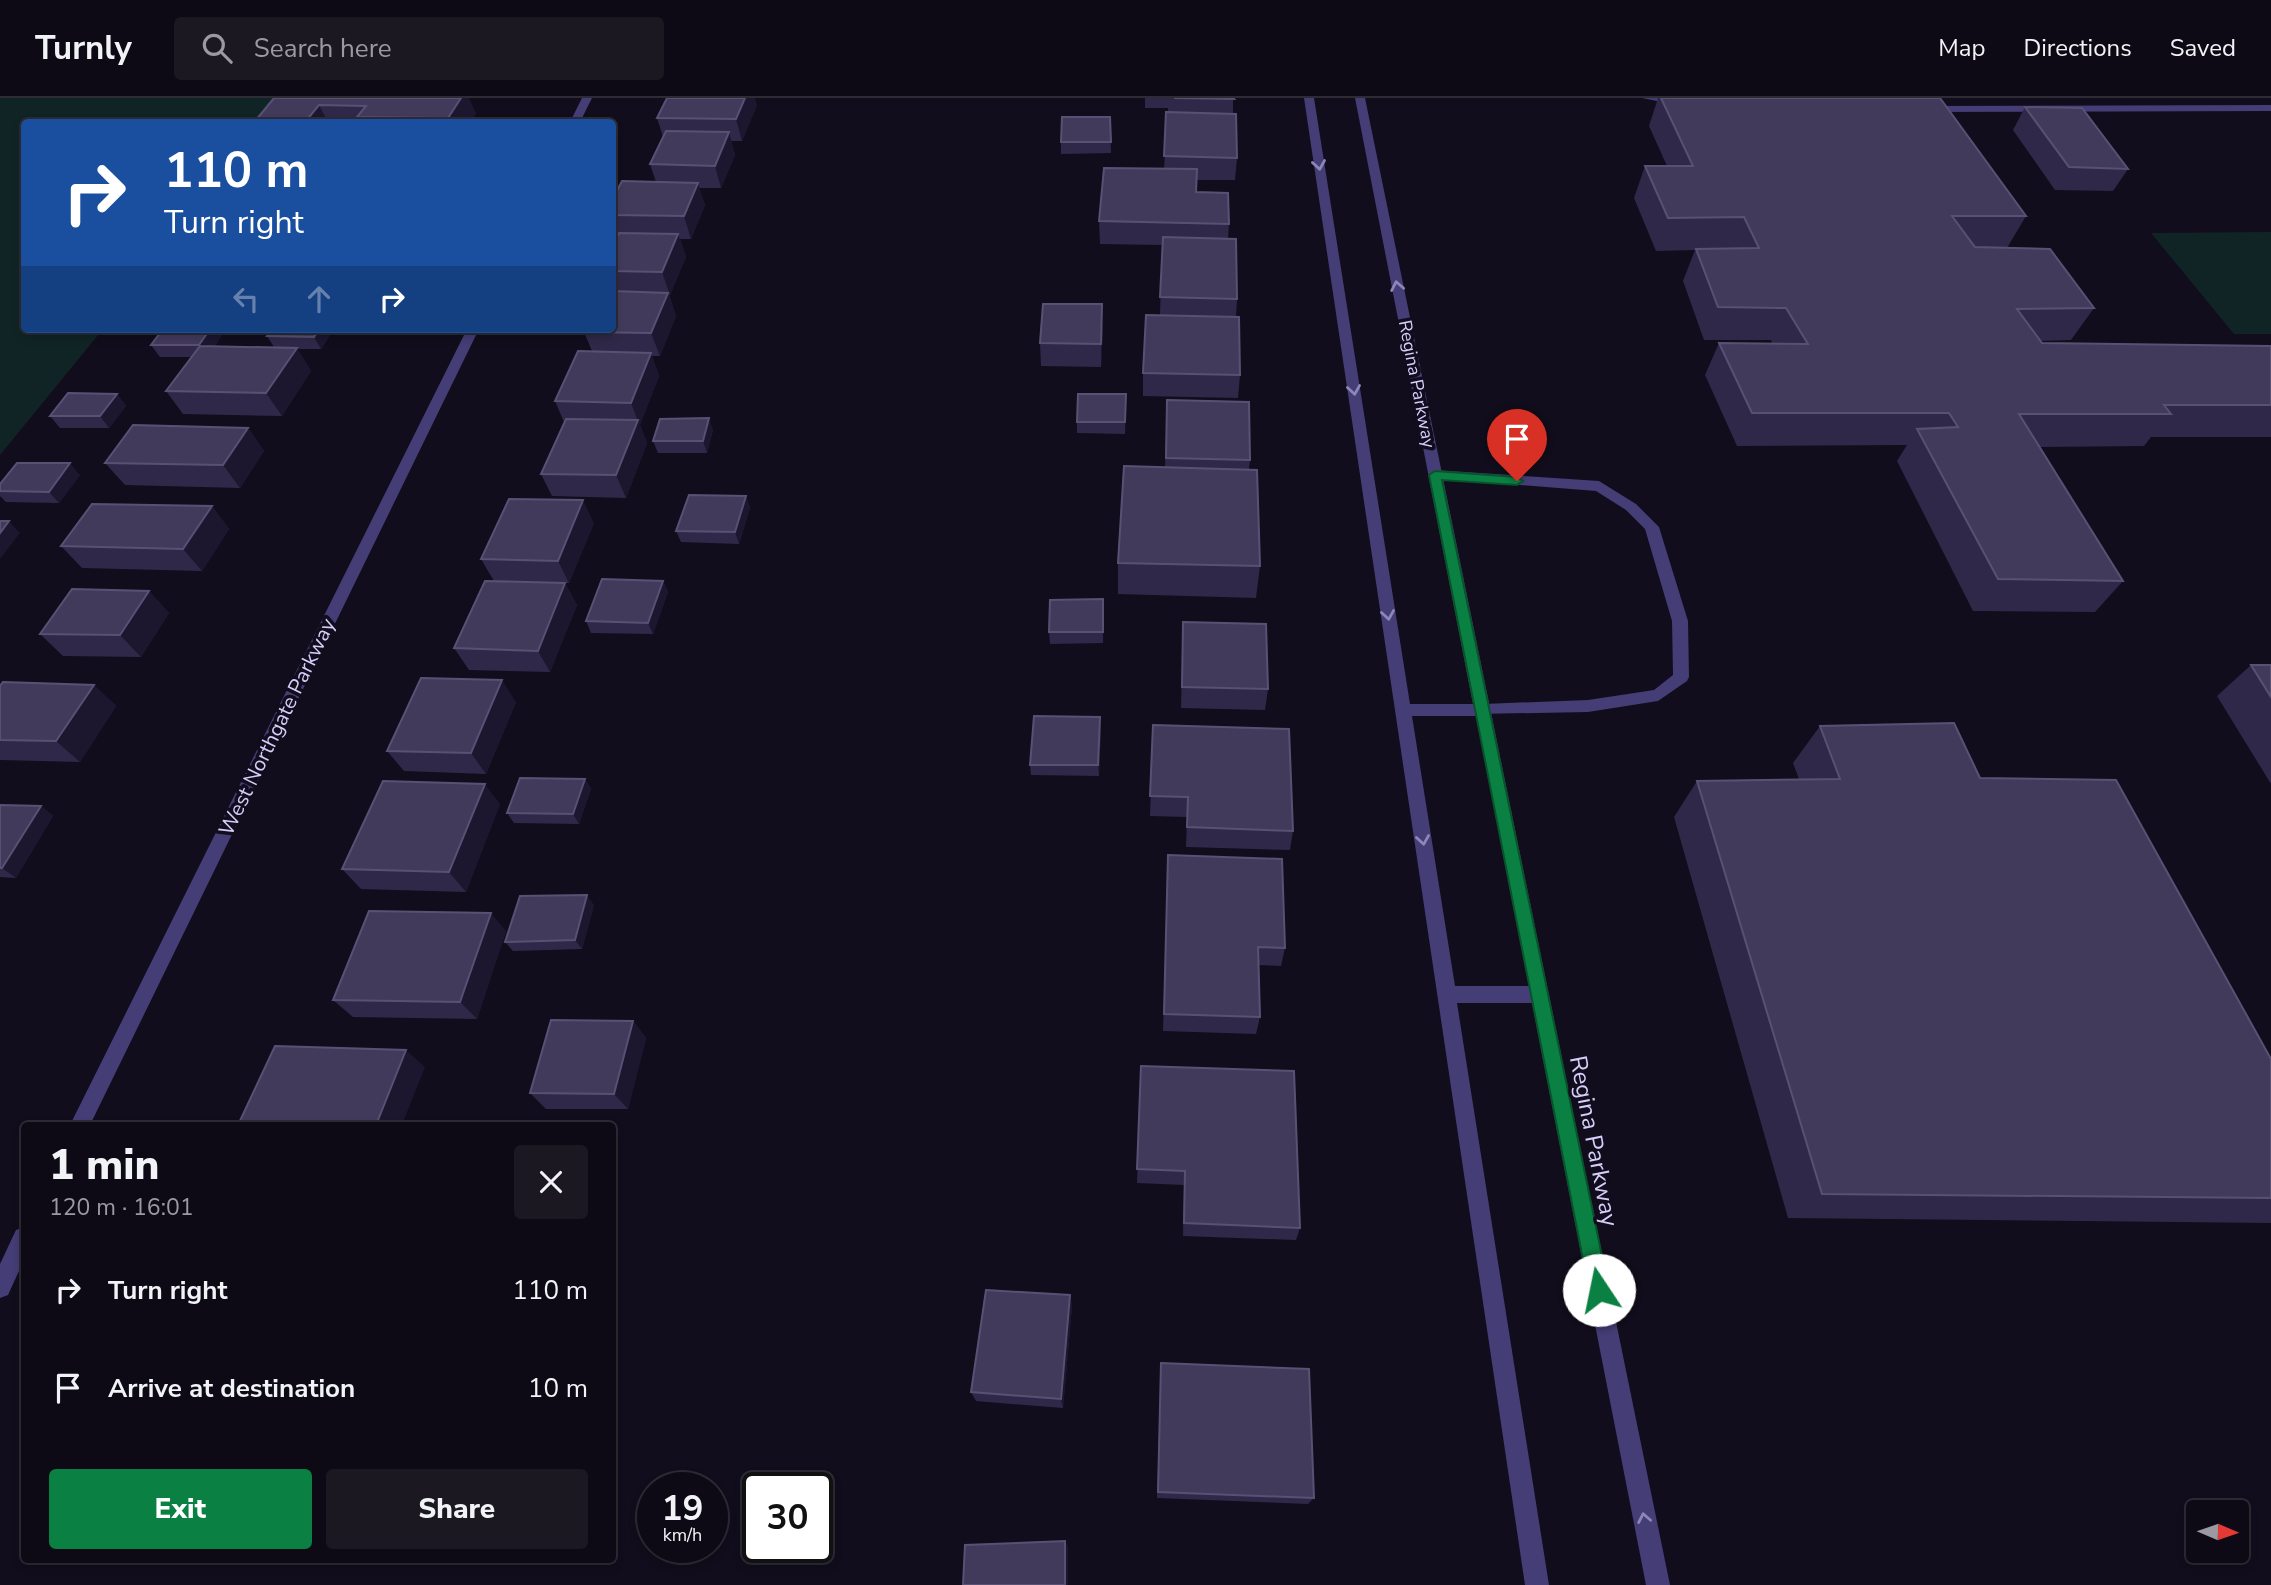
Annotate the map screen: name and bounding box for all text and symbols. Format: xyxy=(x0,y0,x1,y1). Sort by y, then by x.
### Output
search box xyxy=(174,17,664,80)
text: Turnly xyxy=(35,26,132,71)
icon: search xyxy=(198,29,236,67)
text: Search here xyxy=(254,31,392,66)
text: Map xyxy=(1938,32,1985,64)
text: Directions xyxy=(2023,32,2132,64)
text: Saved xyxy=(2170,32,2236,64)
text: 110 m xyxy=(164,137,308,204)
icon: right xyxy=(49,147,140,238)
one-way arrow xyxy=(1312,160,1327,171)
text: Turn right xyxy=(164,201,304,244)
icon: left xyxy=(227,280,265,318)
icon: ahead xyxy=(300,280,338,318)
icon: right xyxy=(373,280,411,318)
one-way arrow xyxy=(1391,280,1406,292)
street label: Regina Parkway xyxy=(1393,318,1441,451)
one-way arrow xyxy=(1346,384,1361,396)
pin xyxy=(1487,409,1547,481)
icon: arrive xyxy=(1498,420,1536,458)
one-way arrow xyxy=(1381,609,1396,621)
street label: West Northgate Parkway xyxy=(212,614,342,840)
one-way arrow xyxy=(1415,834,1430,846)
street label: Regina Parkway xyxy=(1562,1053,1626,1230)
text: 1 min xyxy=(49,1137,159,1194)
button: close xyxy=(514,1145,588,1219)
text: 120 m · 16:01 xyxy=(49,1192,194,1223)
position arrow xyxy=(1562,1253,1636,1327)
icon: right xyxy=(49,1271,87,1309)
text: Turn right xyxy=(108,1273,227,1308)
text: 110 m xyxy=(512,1273,588,1308)
icon: arrive xyxy=(49,1369,87,1407)
text: Arrive at destination xyxy=(108,1371,355,1406)
text: 10 m xyxy=(528,1371,588,1406)
button: Exit xyxy=(49,1469,312,1549)
button: Share xyxy=(326,1469,588,1549)
speed limit sign: 30 xyxy=(742,1472,833,1563)
text: 19 xyxy=(661,1485,704,1532)
north arrow xyxy=(2186,1500,2249,1563)
map controls xyxy=(2186,1500,2249,1563)
one-way arrow xyxy=(1638,1512,1653,1524)
text: km/h xyxy=(663,1523,702,1547)

